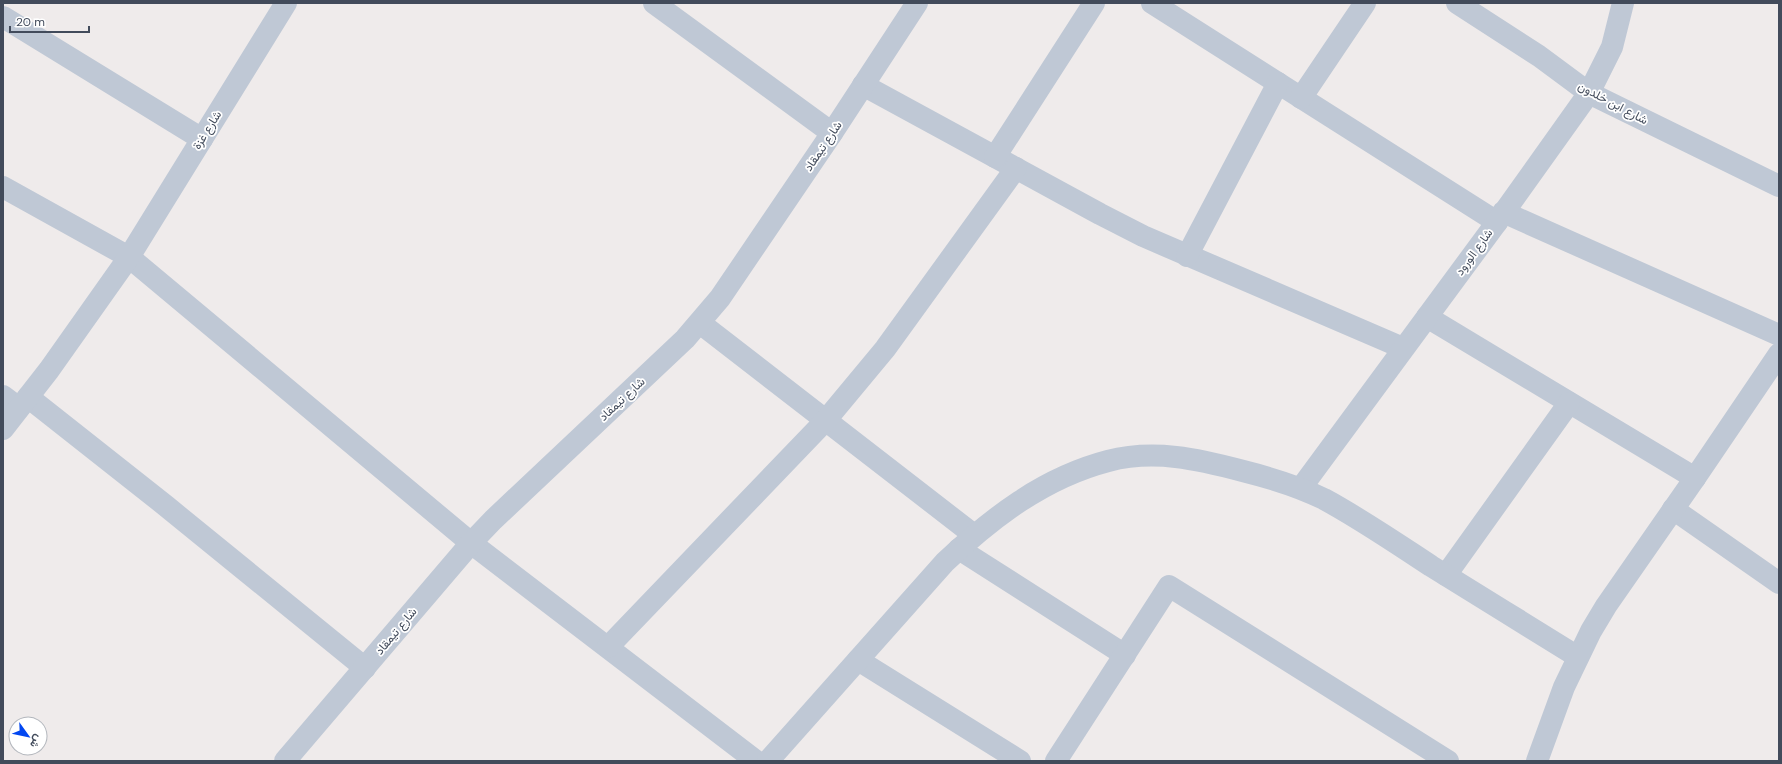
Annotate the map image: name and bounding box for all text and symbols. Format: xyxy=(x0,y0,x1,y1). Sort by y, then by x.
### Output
scale bar xyxy=(10,8,89,34)
text: 20 m xyxy=(16,14,45,30)
street label: شارع ابن خلدون xyxy=(1575,78,1651,129)
street label: شارع غزة xyxy=(189,108,226,153)
street label: شارع تيمقاد xyxy=(800,118,846,175)
street label: شارع الورود xyxy=(1452,225,1497,279)
street label: شارع تيمقاد xyxy=(596,374,649,425)
street label: شارع تيمقاد xyxy=(372,604,421,659)
north arrow xyxy=(8,716,48,756)
text: ش xyxy=(27,732,46,751)

